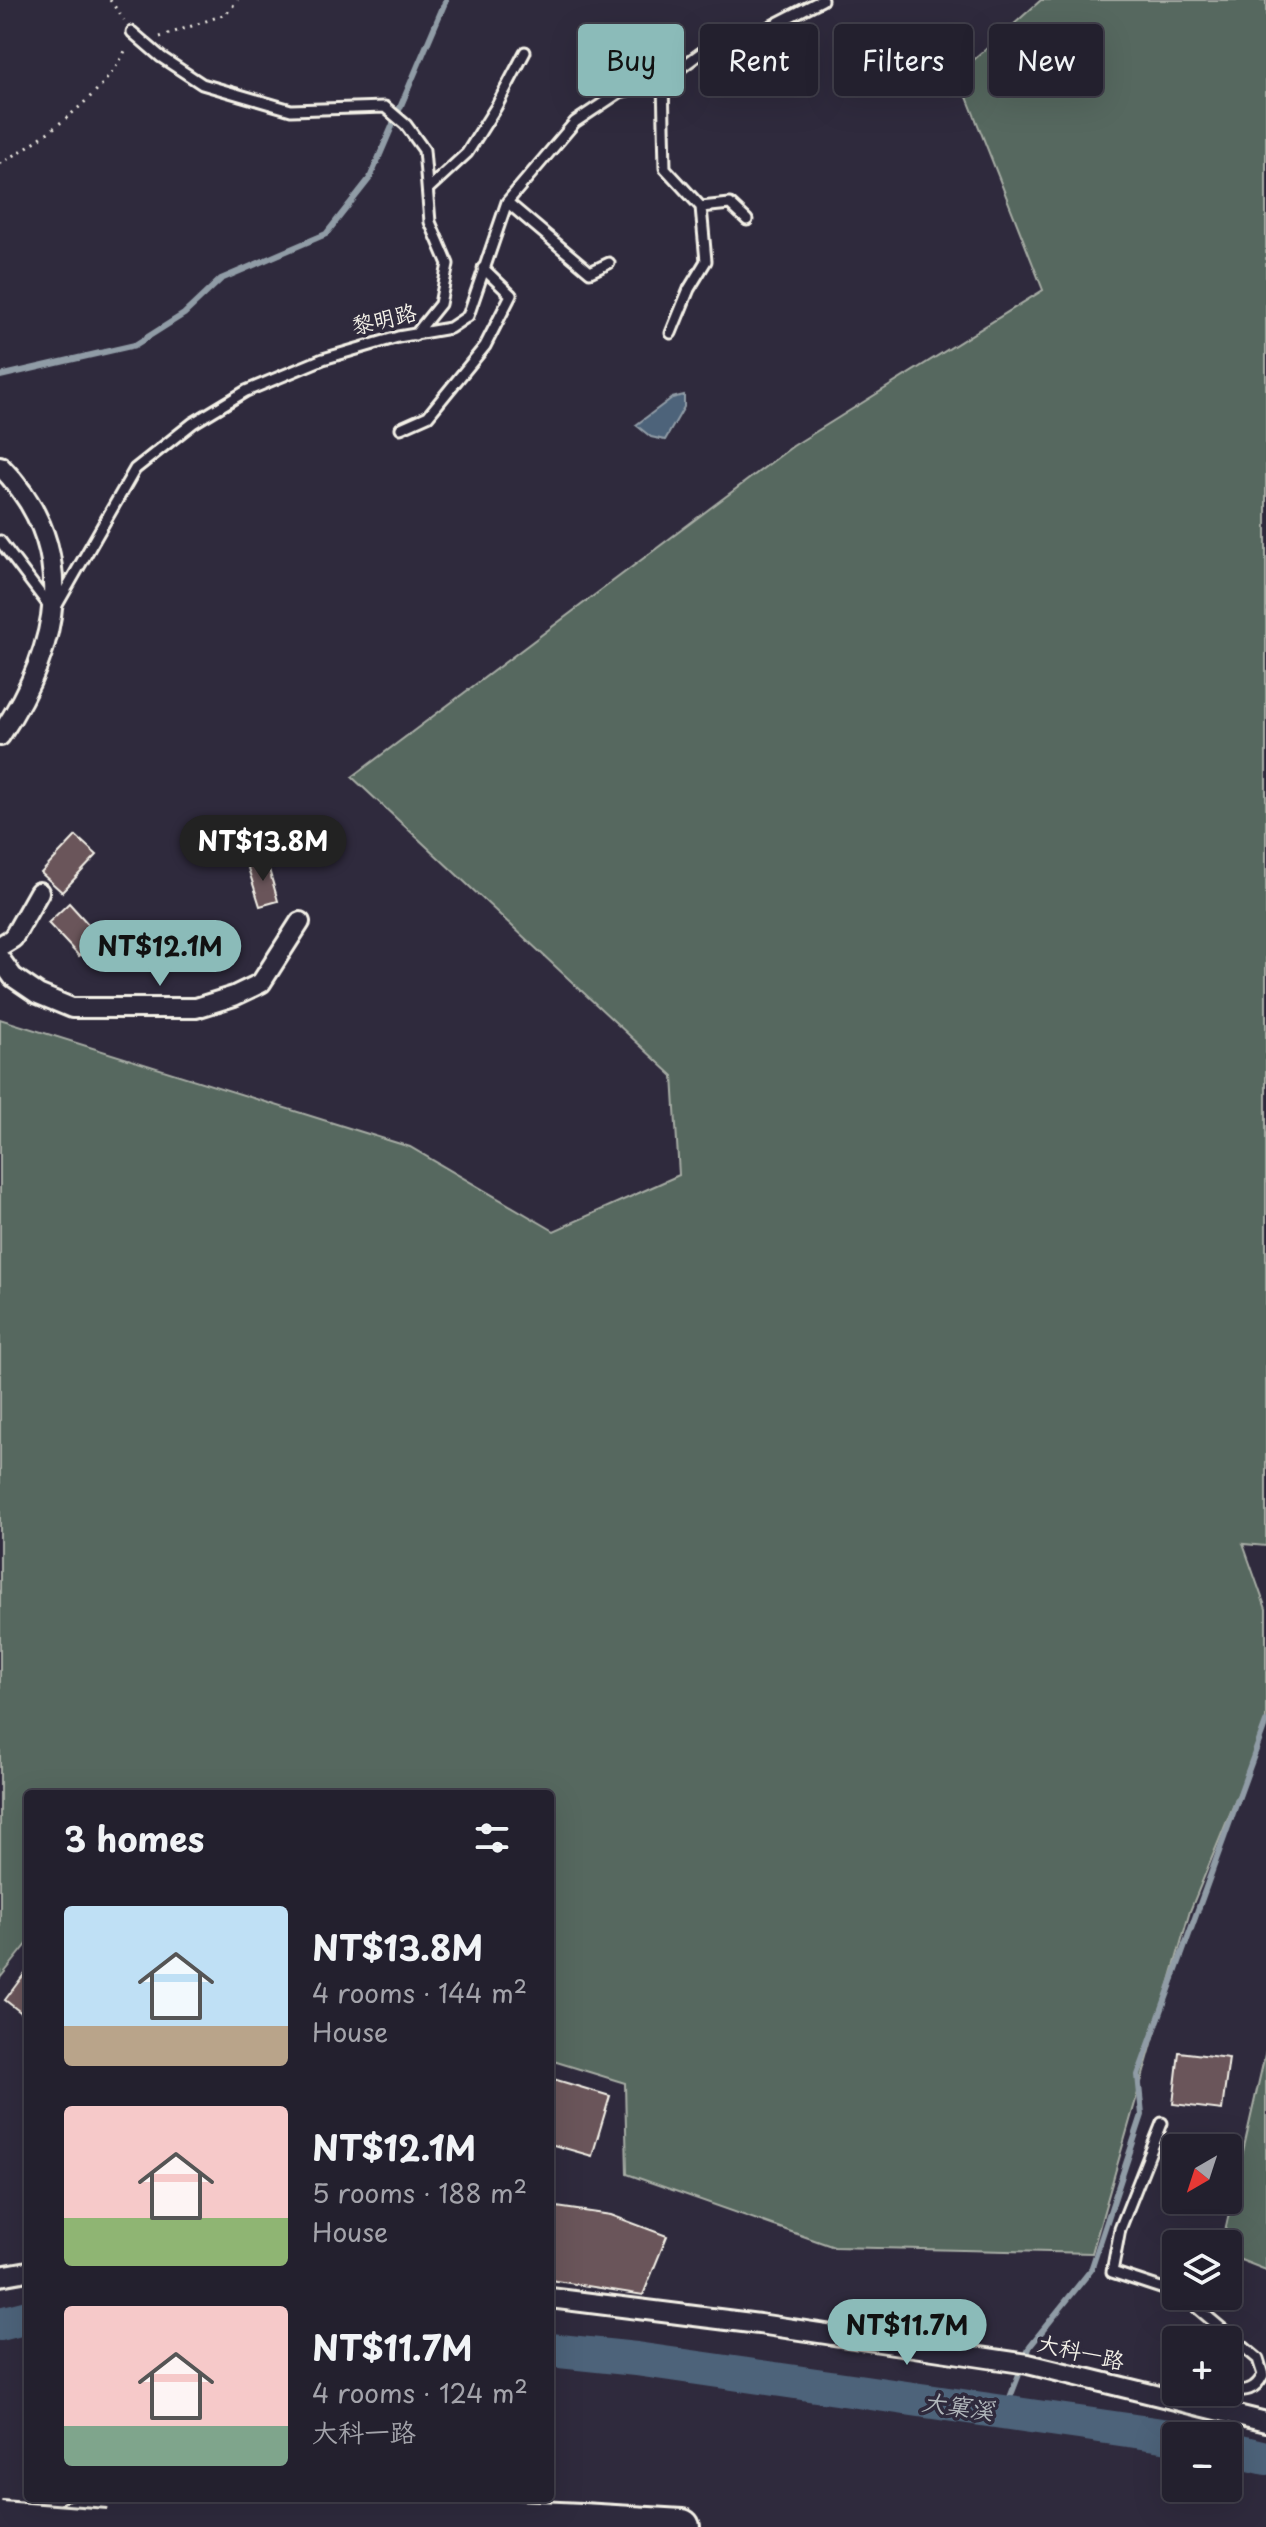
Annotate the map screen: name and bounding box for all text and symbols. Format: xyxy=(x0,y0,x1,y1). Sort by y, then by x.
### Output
chip: Buy xyxy=(578,24,684,96)
chip: Rent xyxy=(700,24,818,96)
chip: Filters xyxy=(834,24,973,96)
chip: New xyxy=(989,24,1103,96)
street label: 黎明路 xyxy=(348,294,420,341)
pin: NT$13.8M xyxy=(180,815,346,883)
text: NT$13.8M xyxy=(198,821,328,860)
pin: NT$12.1M xyxy=(77,920,243,988)
text: NT$12.1M xyxy=(97,926,223,965)
text: 3 homes xyxy=(64,1812,204,1864)
icon: filters xyxy=(470,1816,514,1860)
text: NT$13.8M xyxy=(312,1921,483,1973)
icon: home xyxy=(128,1938,224,2034)
text: 4 rooms · 144 m² xyxy=(312,1973,527,2012)
text: House xyxy=(312,2012,388,2051)
text: NT$12.1M xyxy=(312,2121,476,2173)
north arrow xyxy=(1162,2134,1242,2214)
map controls xyxy=(1162,2134,1242,2502)
icon: home xyxy=(128,2138,224,2234)
text: 5 rooms · 188 m² xyxy=(312,2173,527,2212)
text: House xyxy=(312,2212,388,2251)
button: layers xyxy=(1162,2230,1242,2310)
pin: NT$11.7M xyxy=(824,2299,990,2367)
text: NT$11.7M xyxy=(846,2305,968,2344)
text: NT$11.7M xyxy=(312,2321,473,2373)
street label: 大科一路 xyxy=(1035,2325,1128,2377)
button: + xyxy=(1162,2326,1242,2406)
icon: home xyxy=(128,2338,224,2434)
text: 4 rooms · 124 m² xyxy=(312,2373,528,2412)
water label: 大窠溪 xyxy=(920,2382,998,2428)
text: 大科一路 xyxy=(312,2412,416,2451)
button: − xyxy=(1162,2422,1242,2502)

